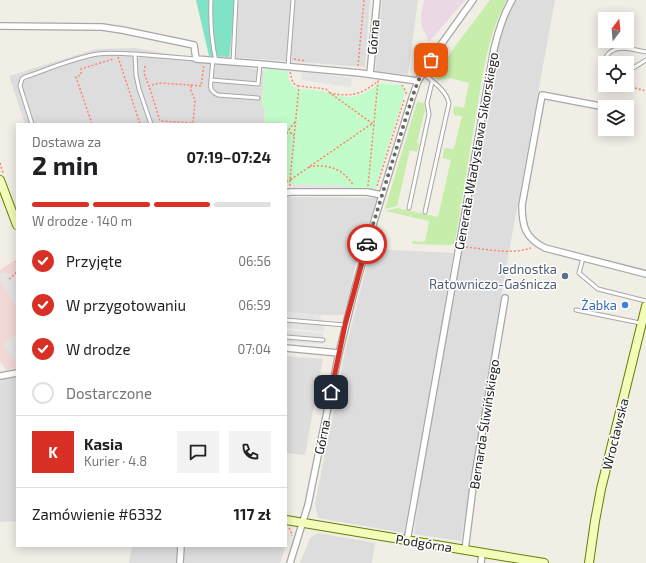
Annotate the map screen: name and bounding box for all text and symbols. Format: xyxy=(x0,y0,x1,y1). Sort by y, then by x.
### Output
north arrow xyxy=(598,12,634,48)
map controls xyxy=(598,12,634,136)
street label: Górna xyxy=(363,19,383,55)
pin xyxy=(414,43,448,77)
icon: bag xyxy=(420,49,442,71)
street label: Generała Władysława Sikorskiego xyxy=(451,51,501,251)
button: locate xyxy=(598,56,634,92)
button: layers xyxy=(598,100,634,136)
text: Dostawa za xyxy=(32,134,101,150)
text: 07:19–07:24 xyxy=(187,148,271,166)
text: 2 min xyxy=(32,149,98,180)
text: W drodze · 140 m xyxy=(32,213,132,229)
courier xyxy=(347,224,387,264)
icon: car xyxy=(356,233,378,255)
icon: check xyxy=(32,250,54,272)
text: Przyjęte xyxy=(66,252,122,270)
text: 06:56 xyxy=(238,253,271,269)
place label: Jednostka Ratowniczo-Gaśnicza xyxy=(429,261,557,292)
marker: Jednostka Ratowniczo-Gaśnicza xyxy=(560,271,570,281)
icon: check xyxy=(32,294,54,316)
text: W przygotowaniu xyxy=(66,296,186,314)
text: 06:59 xyxy=(238,297,271,313)
place label: Żabka xyxy=(581,297,617,313)
marker: Żabka xyxy=(620,300,630,310)
icon: check xyxy=(32,338,54,360)
text: W drodze xyxy=(66,340,131,358)
text: 07:04 xyxy=(238,341,271,357)
street label: Bernarda Śliwińskiego xyxy=(465,358,502,490)
pin xyxy=(314,375,348,409)
icon: home xyxy=(320,381,342,403)
text: Dostarczone xyxy=(66,384,152,402)
street label: Wrocławska xyxy=(598,396,632,472)
street label: Górna xyxy=(310,418,334,456)
button: chat xyxy=(177,431,219,473)
button: phone xyxy=(229,431,271,473)
text: Kasia xyxy=(84,435,123,453)
text: K xyxy=(48,443,58,461)
text: Kurier · 4.8 xyxy=(84,453,147,469)
text: Zamówienie #6332 xyxy=(32,505,162,523)
text: 117 zł xyxy=(234,505,271,523)
street label: Podgórna xyxy=(395,531,453,555)

